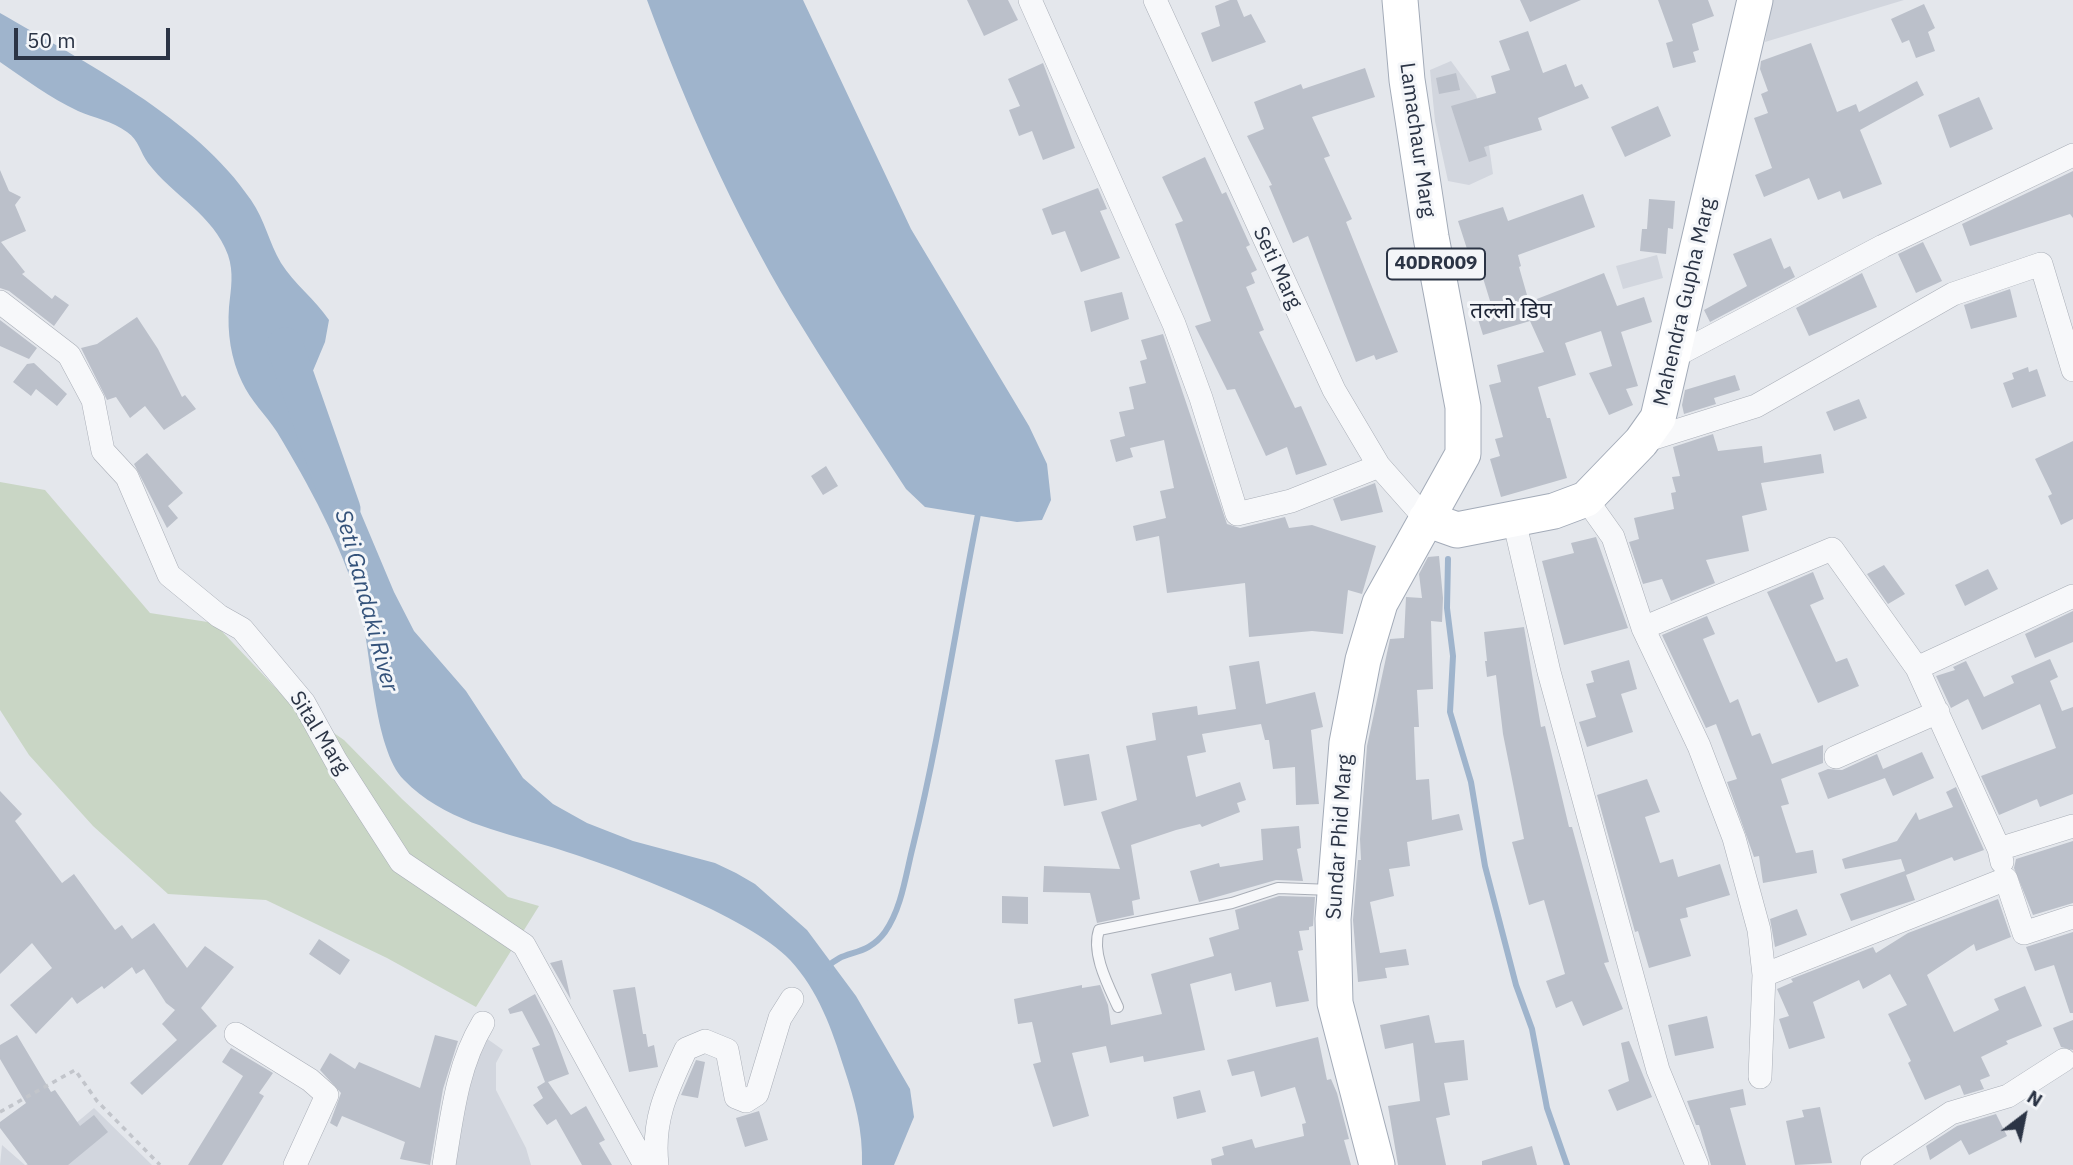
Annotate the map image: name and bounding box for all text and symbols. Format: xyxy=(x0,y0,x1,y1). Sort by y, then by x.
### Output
scale bar xyxy=(18,14,173,58)
text: 50 m xyxy=(27,26,76,54)
street label: Lamachaur Marg xyxy=(1394,61,1440,219)
street label: Mahendra Gupha Marg xyxy=(1649,195,1721,409)
street label: Seti Marg xyxy=(1247,223,1307,313)
road number: 40DR009 xyxy=(1387,248,1485,280)
district label: तल्लो डिप xyxy=(1470,297,1552,325)
water label: Seti Gandaki River xyxy=(328,507,404,695)
street label: Sital Marg xyxy=(284,687,354,779)
street label: Sundar Phid Marg xyxy=(1322,753,1358,921)
north arrow xyxy=(1989,1081,2059,1151)
text: N xyxy=(2023,1084,2047,1112)

